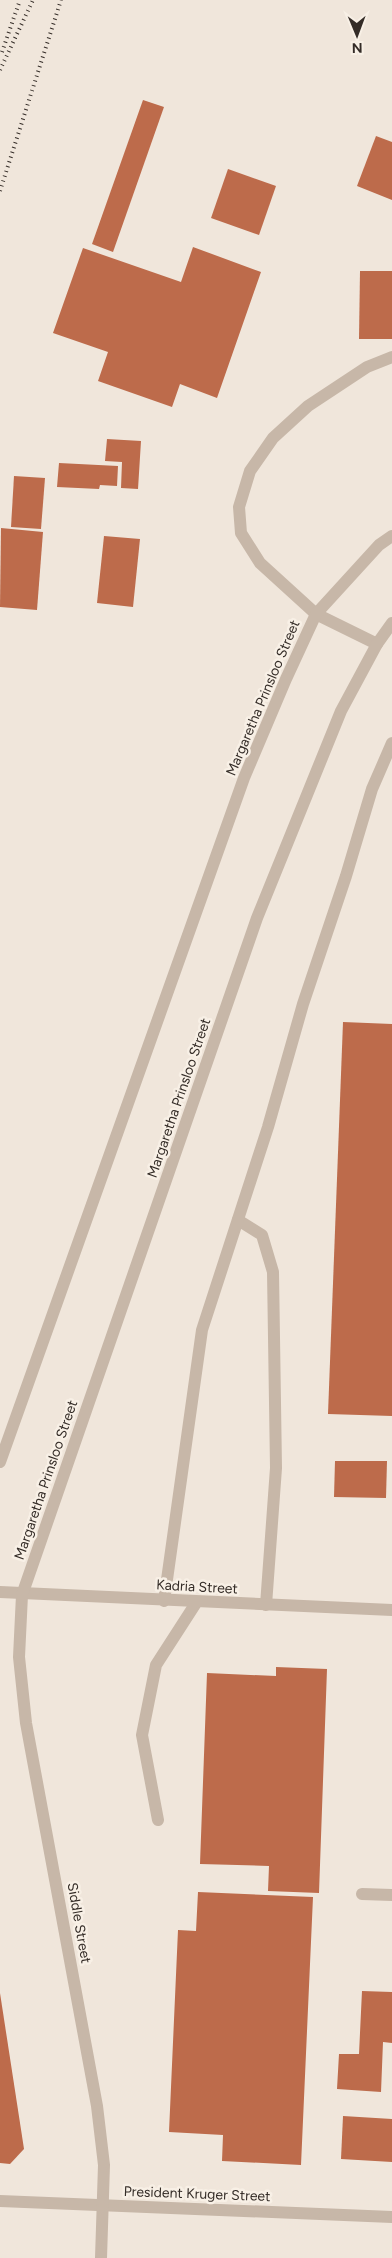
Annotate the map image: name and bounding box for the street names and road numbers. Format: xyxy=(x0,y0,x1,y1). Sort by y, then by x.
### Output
street label: Margaretha Prinsloo Street xyxy=(222,618,304,778)
street label: Margaretha Prinsloo Street xyxy=(144,1016,214,1180)
street label: Margaretha Prinsloo Street xyxy=(11,1398,81,1562)
street label: Kadria Street xyxy=(156,1576,238,1598)
street label: Siddle Street xyxy=(64,1881,94,1965)
street label: President Kruger Street xyxy=(123,2183,271,2205)

